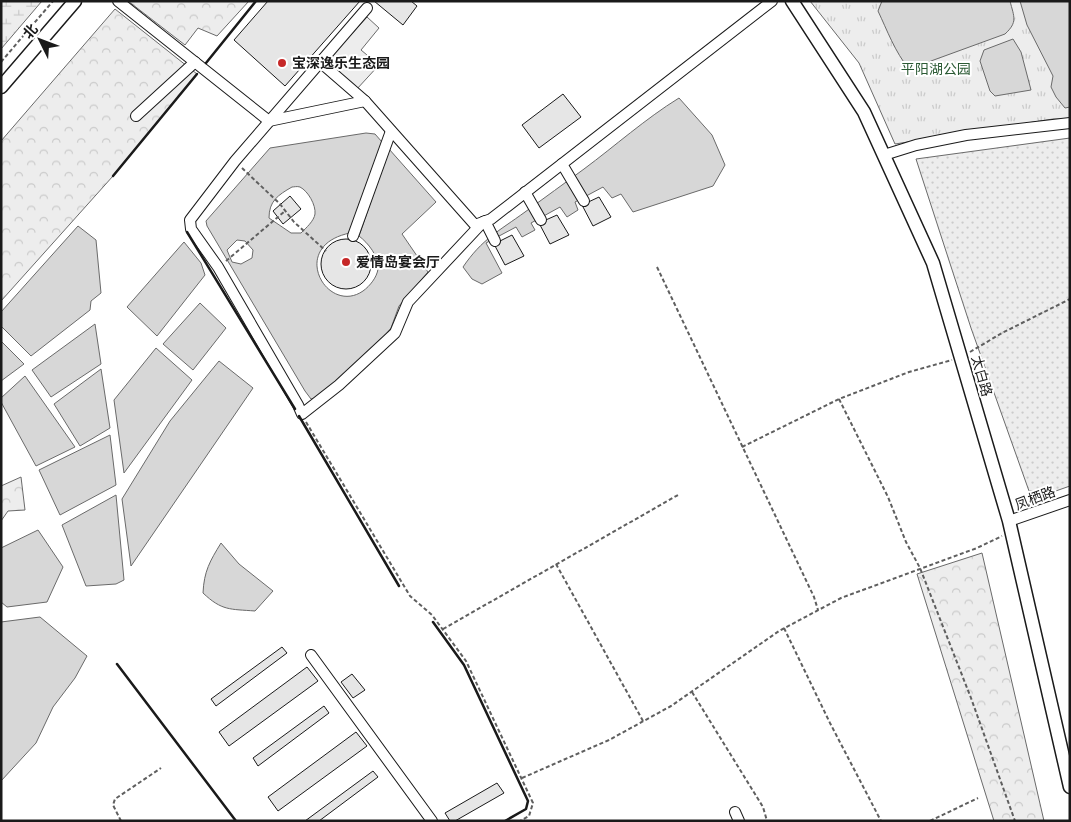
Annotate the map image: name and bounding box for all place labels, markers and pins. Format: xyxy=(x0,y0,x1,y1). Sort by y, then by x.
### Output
place label: 宝深逸乐生态园 xyxy=(292,54,390,71)
marker: 宝深逸乐生态园 xyxy=(276,57,288,69)
place label: 爱情岛宴会厅 xyxy=(356,253,440,270)
marker: 爱情岛宴会厅 xyxy=(340,256,352,268)

